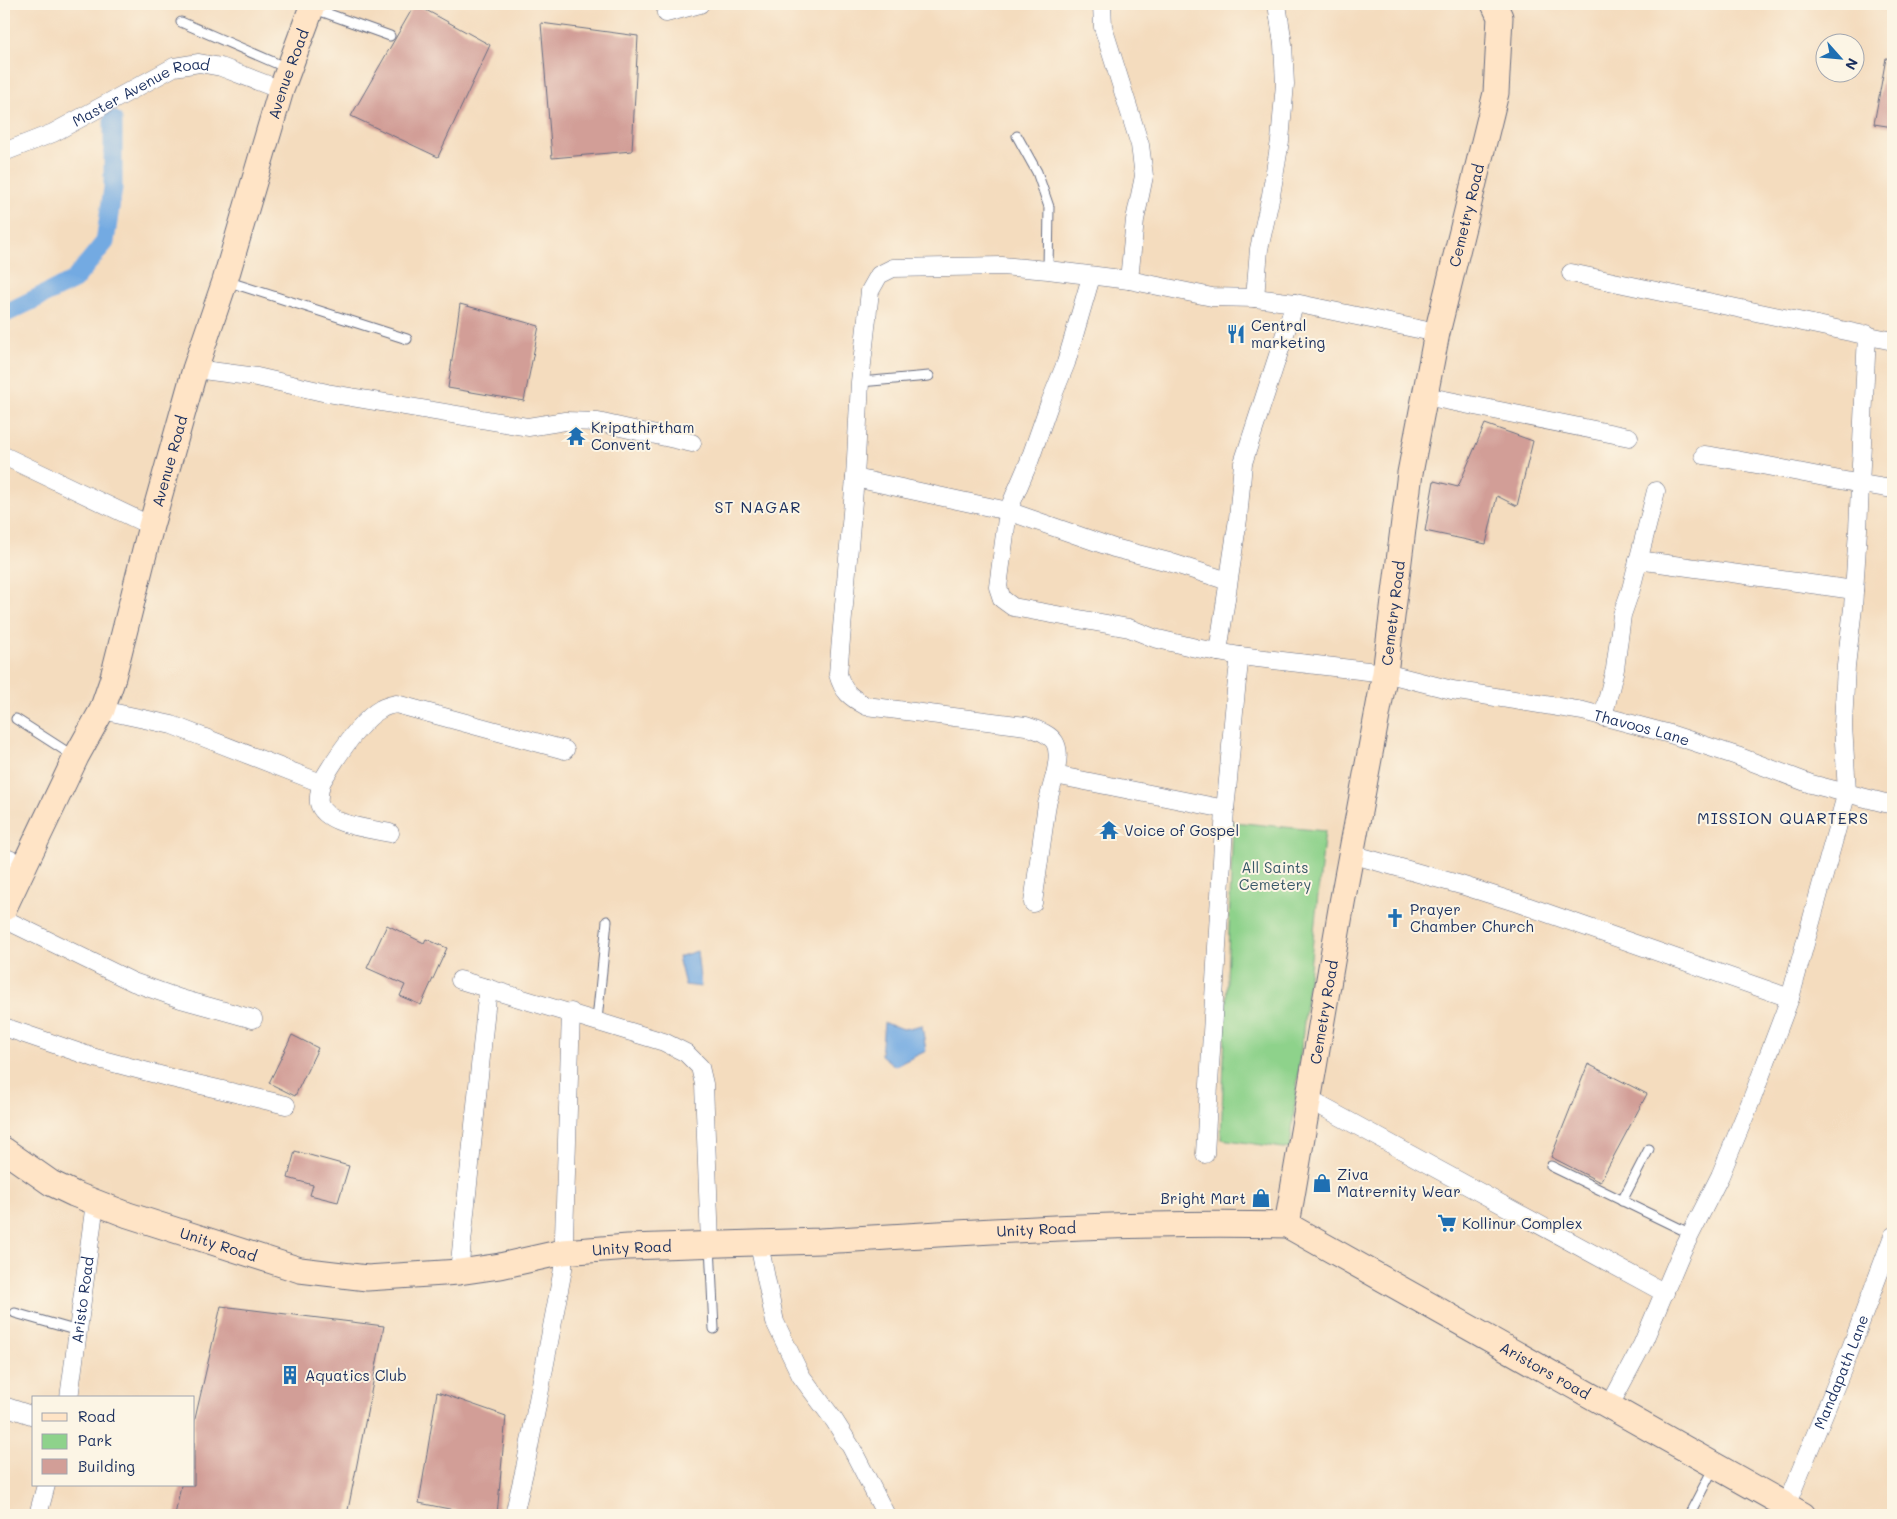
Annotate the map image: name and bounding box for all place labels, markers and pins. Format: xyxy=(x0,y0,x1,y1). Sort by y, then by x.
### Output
place label: Central marketing xyxy=(1251,315,1326,352)
restaurant icon: Central marketing xyxy=(1225,323,1247,345)
place label: Kripathirtham Convent xyxy=(591,417,694,454)
temple icon: Kripathirtham Convent xyxy=(565,425,587,447)
temple icon: Voice of Gospel xyxy=(1098,819,1120,841)
place label: Voice of Gospel xyxy=(1124,820,1239,840)
place label: Prayer Chamber Church xyxy=(1410,899,1534,936)
church icon: Prayer Chamber Church xyxy=(1384,907,1406,929)
place label: Ziva Matrernity Wear xyxy=(1337,1164,1461,1201)
shop icon: Ziva Matrernity Wear xyxy=(1311,1172,1333,1194)
shop icon: Bright Mart xyxy=(1250,1187,1272,1209)
place label: Bright Mart xyxy=(1161,1188,1246,1208)
supermarket icon: Kollinur Complex xyxy=(1436,1212,1458,1234)
place label: Kollinur Complex xyxy=(1462,1213,1583,1233)
building icon: Aquatics Club xyxy=(279,1364,301,1386)
place label: Aquatics Club xyxy=(305,1365,407,1385)

